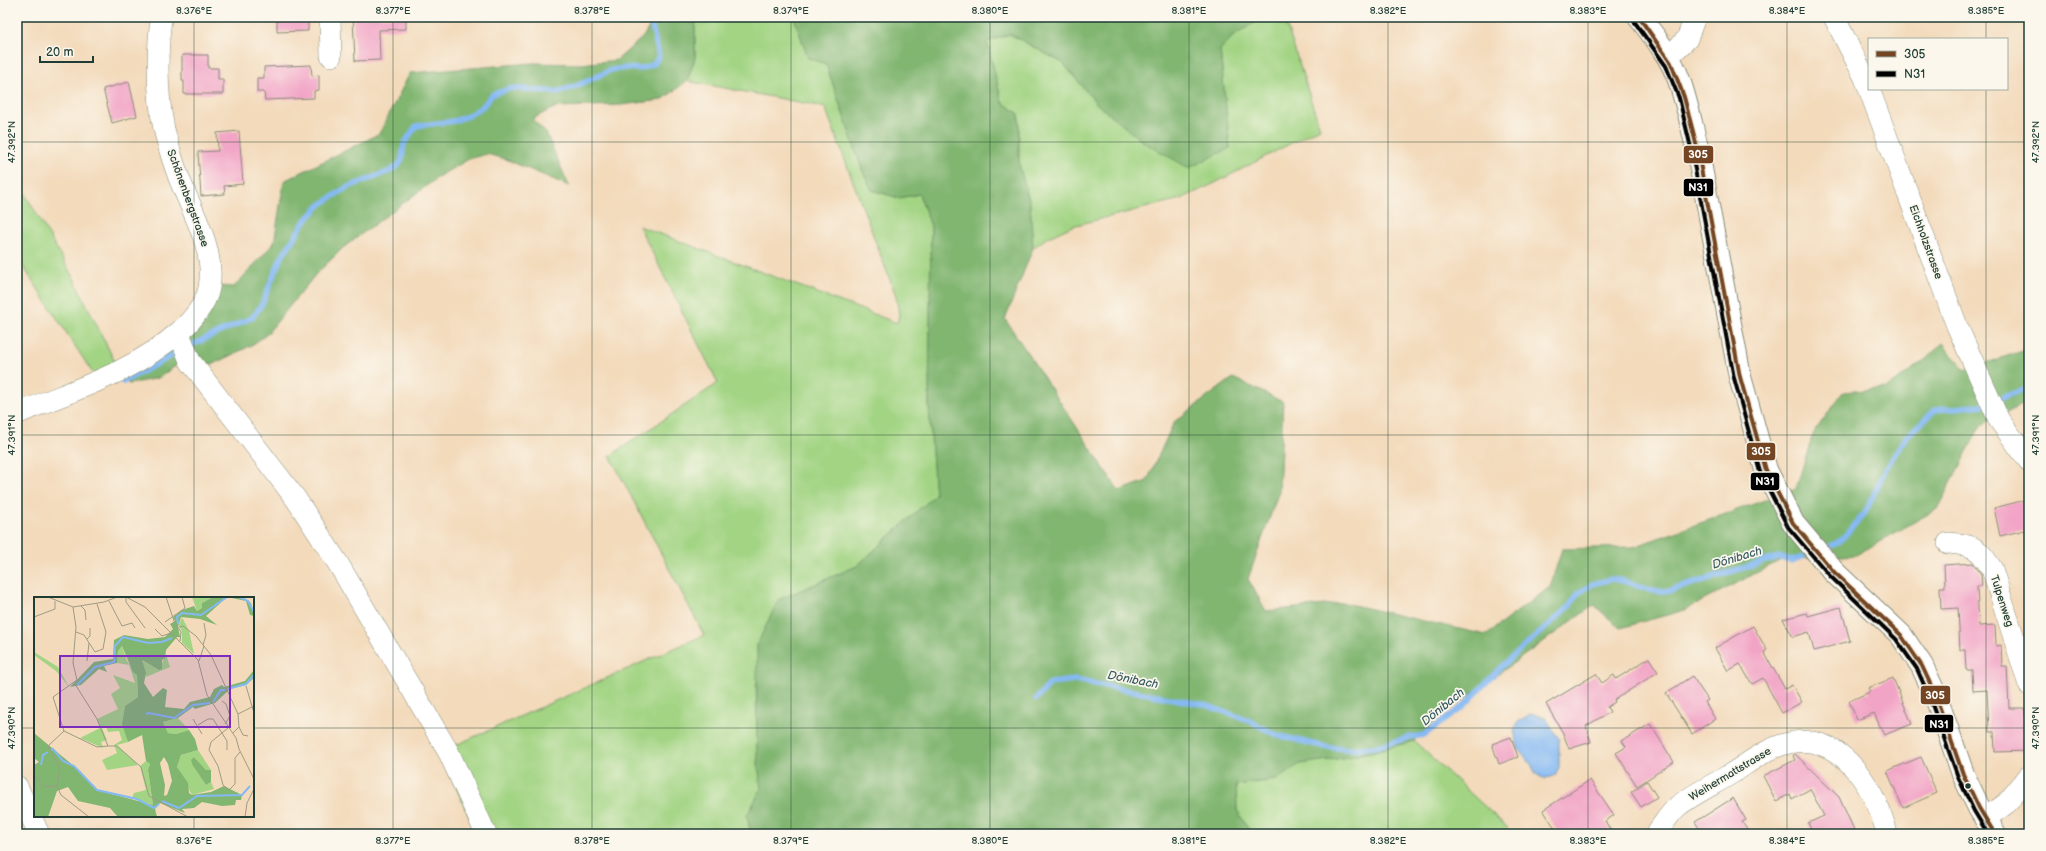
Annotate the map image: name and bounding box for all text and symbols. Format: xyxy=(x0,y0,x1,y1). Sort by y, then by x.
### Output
text: 8.376°E xyxy=(176,5,212,17)
text: 8.377°E xyxy=(376,5,411,17)
text: 8.378°E xyxy=(574,5,610,17)
text: 8.379°E xyxy=(773,5,809,17)
text: 8.380°E xyxy=(972,5,1009,17)
text: 8.381°E xyxy=(1172,5,1207,17)
text: 8.382°E xyxy=(1370,5,1407,17)
text: 8.383°E xyxy=(1570,5,1607,17)
text: 8.384°E xyxy=(1769,5,1806,17)
text: 8.385°E xyxy=(1968,5,2005,17)
scale bar xyxy=(40,38,93,64)
legend xyxy=(1868,38,2008,90)
text: 20 m xyxy=(46,45,73,60)
text: 305 xyxy=(1904,47,1925,62)
text: N31 xyxy=(1904,67,1925,82)
text: 47.392°N xyxy=(6,121,18,163)
text: 47.392°N xyxy=(2030,121,2042,163)
line badge: 305 xyxy=(1683,145,1714,164)
street label: Schönenbergstrasse xyxy=(164,147,212,249)
text: 305 xyxy=(1688,148,1708,161)
line badge: N31 xyxy=(1683,178,1714,197)
text: N31 xyxy=(1688,181,1708,194)
street label: Eichholzstrasse xyxy=(1907,203,1946,281)
text: 47.391°N xyxy=(6,415,18,455)
text: 47.391°N xyxy=(2030,415,2042,455)
line badge: 305 xyxy=(1746,442,1776,461)
text: 305 xyxy=(1751,445,1771,458)
line badge: N31 xyxy=(1750,472,1780,491)
text: N31 xyxy=(1755,475,1775,488)
water label: Dönibach xyxy=(1710,543,1764,573)
street label: Tulpenweg xyxy=(1988,574,2016,628)
inset map xyxy=(34,597,254,817)
water label: Dönibach xyxy=(1106,668,1160,692)
water label: Dönibach xyxy=(1418,685,1468,729)
line badge: 305 xyxy=(1920,685,1951,705)
text: 305 xyxy=(1925,689,1945,702)
text: 47.390°N xyxy=(6,707,18,749)
text: 47.390°N xyxy=(2030,707,2042,749)
line badge: N31 xyxy=(1924,714,1954,733)
text: N31 xyxy=(1929,718,1949,731)
street label: Weihermattstrasse xyxy=(1687,744,1774,804)
unlabelled marker xyxy=(1963,781,1973,791)
text: 8.376°E xyxy=(176,835,212,847)
text: 8.377°E xyxy=(376,835,411,847)
text: 8.378°E xyxy=(574,835,610,847)
text: 8.379°E xyxy=(773,835,809,847)
text: 8.380°E xyxy=(972,835,1009,847)
text: 8.381°E xyxy=(1172,835,1207,847)
text: 8.382°E xyxy=(1370,835,1407,847)
text: 8.383°E xyxy=(1570,835,1607,847)
text: 8.384°E xyxy=(1769,835,1806,847)
text: 8.385°E xyxy=(1968,835,2005,847)

